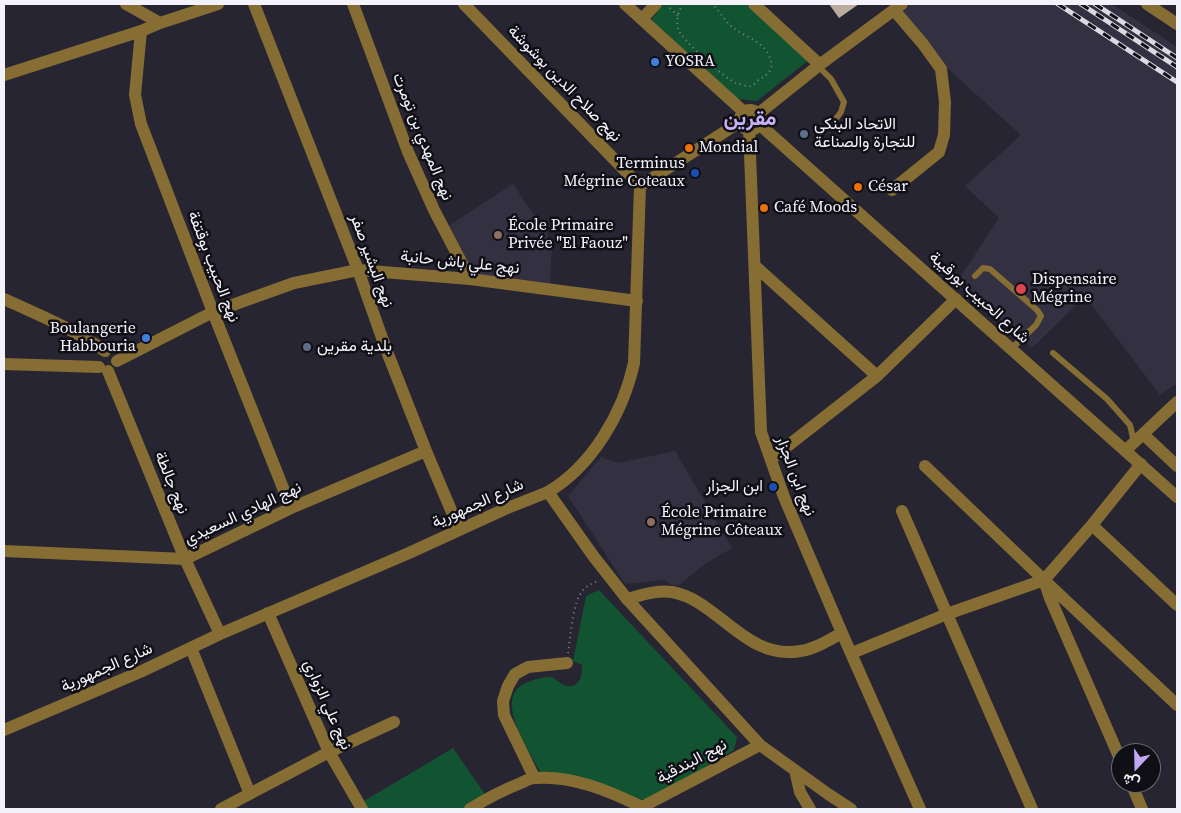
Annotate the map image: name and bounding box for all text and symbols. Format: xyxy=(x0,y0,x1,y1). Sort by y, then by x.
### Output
street label: نهج صلاح الدين بوشوشة xyxy=(503,22,625,146)
place label: YOSRA xyxy=(665,52,715,72)
marker: YOSRA xyxy=(649,56,661,68)
street label: نهج المهدي بن تومرت xyxy=(388,70,456,204)
district label: مقرين xyxy=(723,107,777,133)
place label: الاتحاد البنكي للتجارة والصناعة xyxy=(814,115,915,153)
marker: الاتحاد البنكي للتجارة والصناعة xyxy=(798,128,810,140)
place label: Mondial xyxy=(699,138,758,158)
marker: Mondial xyxy=(683,142,695,154)
place label: Terminus Mégrine Coteaux xyxy=(564,154,685,192)
marker: Terminus Mégrine Coteaux xyxy=(689,167,701,179)
place label: César xyxy=(868,177,908,197)
marker: César xyxy=(852,181,864,193)
place label: Café Moods xyxy=(774,198,857,218)
marker: Café Moods xyxy=(758,202,770,214)
street label: نهج الحبيب بوقتفة xyxy=(183,209,243,325)
street label: نهج البشير صفر xyxy=(345,211,397,311)
place label: École Primaire Privée "El Faouz" xyxy=(508,216,628,254)
marker: École Primaire Privée "El Faouz" xyxy=(492,229,504,241)
street label: نهج علي باش حانبة xyxy=(399,247,521,279)
street label: شارع الحبيب بورقيبة xyxy=(925,248,1033,348)
place label: Dispensaire Mégrine xyxy=(1032,270,1117,308)
marker: Dispensaire Mégrine xyxy=(1014,282,1028,296)
place label: Boulangerie Habbouria xyxy=(50,319,136,357)
marker: Boulangerie Habbouria xyxy=(140,332,152,344)
place label: بلدية مقرين xyxy=(317,337,392,357)
marker: بلدية مقرين xyxy=(301,341,313,353)
street label: نهج ابن الجزار xyxy=(771,433,819,519)
street label: نهج جالطة xyxy=(150,449,192,517)
street label: شارع الجمهورية xyxy=(429,475,527,533)
place label: ابن الجزار xyxy=(706,477,763,497)
street label: نهج الهادي السعيدي xyxy=(181,478,305,550)
marker: ابن الجزار xyxy=(767,481,779,493)
place label: École Primaire Mégrine Côteaux xyxy=(661,503,782,541)
marker: École Primaire Mégrine Côteaux xyxy=(645,516,657,528)
street label: شارع الجمهورية xyxy=(58,639,156,697)
street label: نهج علي الزواري xyxy=(299,657,355,753)
street label: نهج البندقية xyxy=(654,736,730,788)
north arrow xyxy=(1111,743,1161,793)
text: ش xyxy=(1120,769,1142,793)

